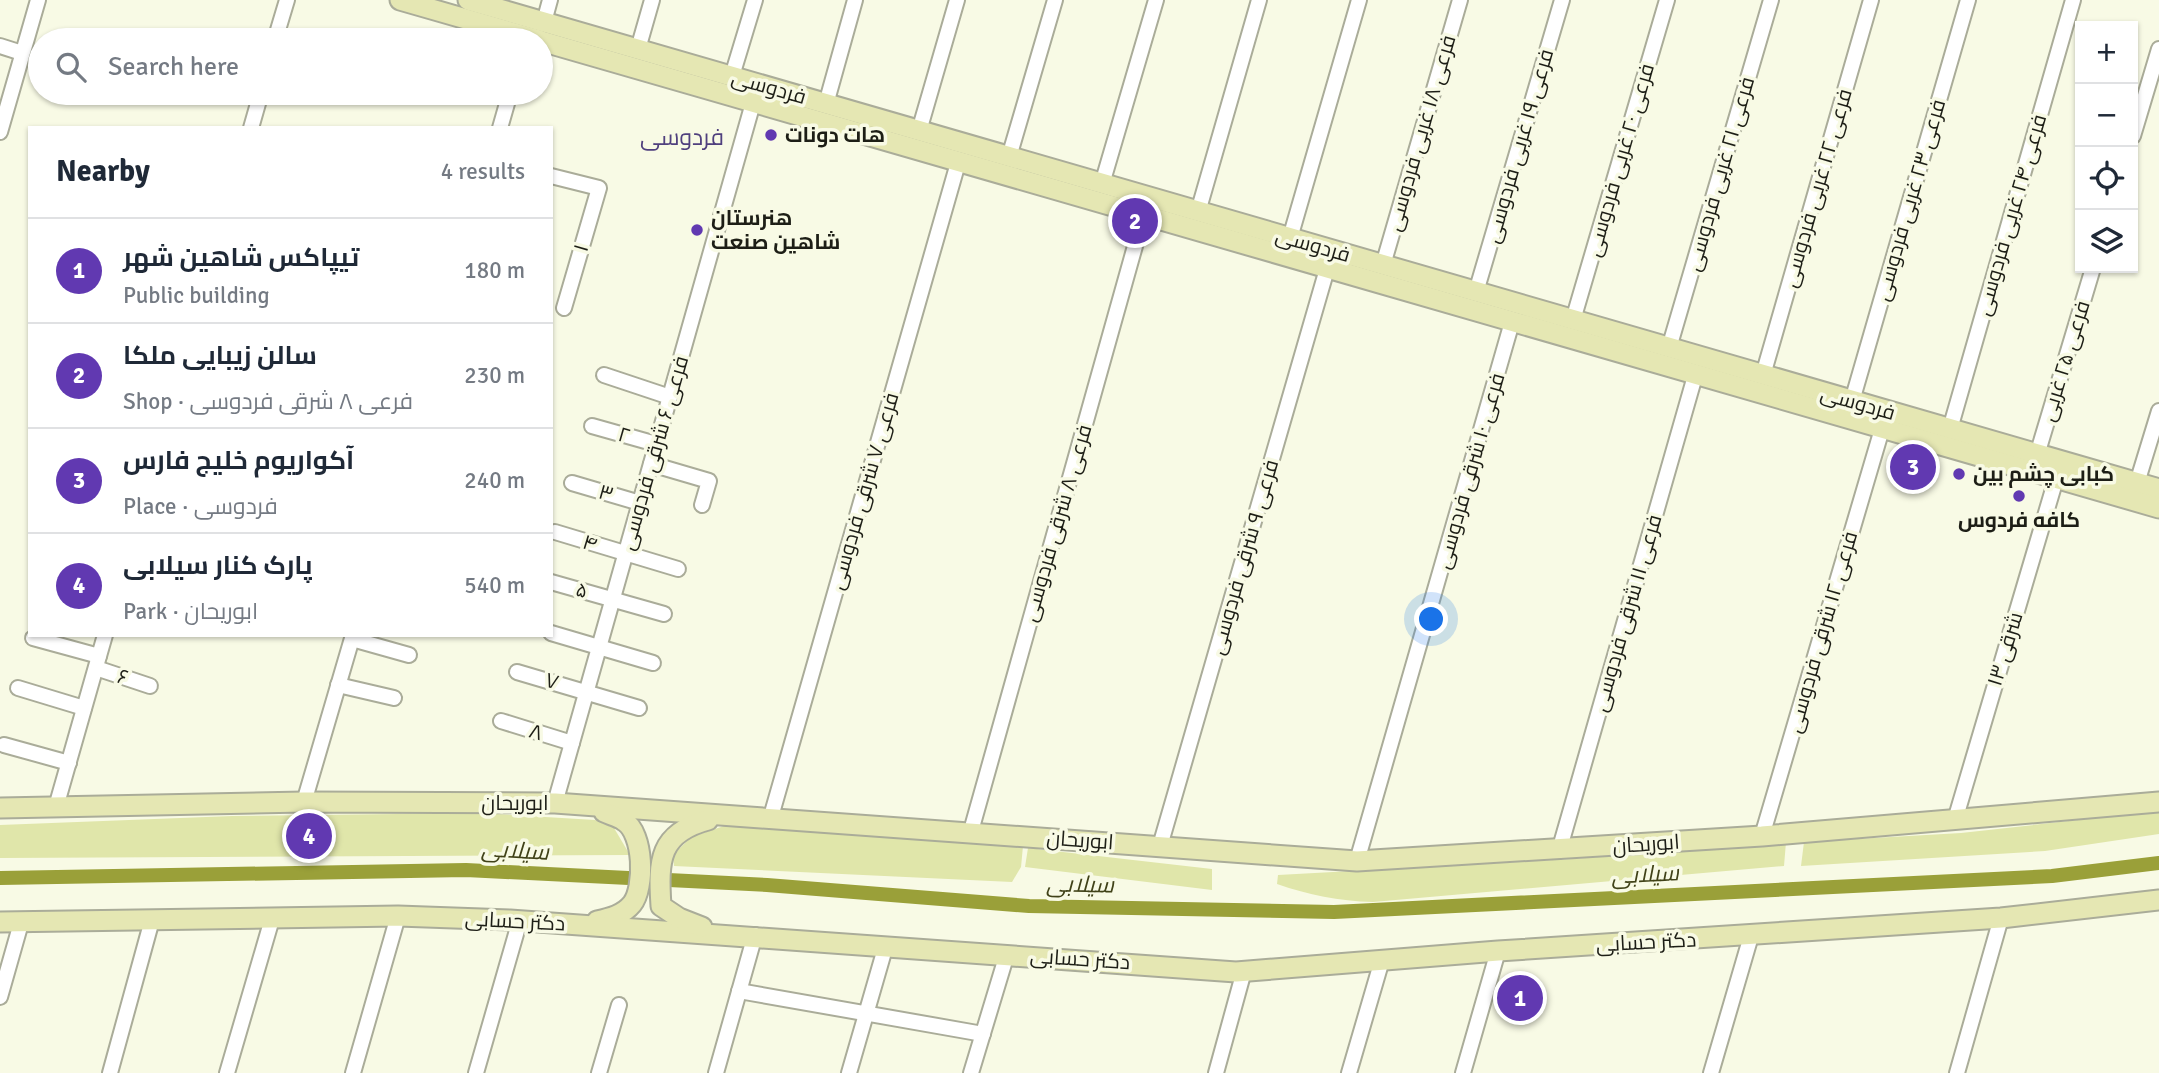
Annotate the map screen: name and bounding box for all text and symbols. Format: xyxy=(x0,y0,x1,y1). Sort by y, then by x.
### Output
map controls xyxy=(2075,21,2138,273)
button: + xyxy=(2075,21,2138,84)
search box xyxy=(28,28,553,105)
street label: فرعی ۱۸ غربی فردوسی xyxy=(1381,32,1461,234)
street label: فرعی ۱۹ غربی فردوسی xyxy=(1479,46,1559,246)
icon: search xyxy=(52,48,90,86)
text: Search here xyxy=(108,51,239,83)
street label: فرعی ۲۰ غربی فردوسی xyxy=(1580,60,1660,260)
street label: فردوسی xyxy=(729,64,809,110)
street label: فرعی ۲۱ غربی فردوسی xyxy=(1680,74,1760,274)
button: − xyxy=(2075,84,2138,147)
street label: فرعی ۲۲ غربی فردوسی xyxy=(1776,86,1858,290)
street label: فرعی ۲۳ غربی فردوسی xyxy=(1869,96,1951,304)
street label: فرعی ۲۴ غربی فردوسی xyxy=(1970,111,2052,319)
place label: هات دونات xyxy=(785,122,885,148)
district label: فردوسی xyxy=(640,123,724,152)
marker: هات دونات xyxy=(763,127,779,143)
button: locate xyxy=(2075,147,2138,210)
text: Nearby xyxy=(56,153,150,190)
text: 4 results xyxy=(441,157,525,186)
pin: 2 xyxy=(1112,195,1158,247)
place label: هنرستان شاهین صنعت xyxy=(711,205,840,255)
button: layers xyxy=(2075,210,2138,273)
marker: هنرستان شاهین صنعت xyxy=(689,222,705,238)
street label: فردوسی xyxy=(1273,222,1353,268)
street label: ۱ xyxy=(568,241,594,255)
text: تیپاکس شاهین شهر xyxy=(123,242,359,274)
text: 1 xyxy=(73,256,85,285)
text: 180 m xyxy=(464,256,525,285)
text: Public building xyxy=(123,281,270,310)
street label: فرعی ۲۵ غربی xyxy=(2034,298,2096,424)
text: سالن زیبایی ملکا xyxy=(123,340,317,372)
street label: فرعی ۶ شرقی فردوسی xyxy=(614,353,694,553)
text: 2 xyxy=(73,361,85,390)
text: 230 m xyxy=(464,361,525,390)
street label: فرعی ۱۰ شرقی فردوسی xyxy=(1430,370,1510,572)
street label: فردوسی xyxy=(1818,380,1898,426)
text: Shop · فرعی ۸ شرقی فردوسی xyxy=(123,387,413,416)
street label: فرعی ۷ شرقی فردوسی xyxy=(823,389,905,593)
street label: ۲ xyxy=(615,421,633,449)
street label: فرعی ۸ شرقی فردوسی xyxy=(1016,421,1098,625)
pin: 3 xyxy=(1890,441,1936,493)
text: آکواریوم خلیج فارس xyxy=(123,445,354,477)
street label: فرعی ۹ شرقی فردوسی xyxy=(1204,456,1284,658)
place label: کبابی چشم بین xyxy=(1973,461,2114,489)
text: 3 xyxy=(73,466,85,495)
text: 240 m xyxy=(464,466,525,495)
marker: کبابی چشم بین xyxy=(1951,466,1967,482)
street label: ۳ xyxy=(596,479,616,507)
marker: کافه فردوس xyxy=(2011,488,2027,504)
text: Place · فردوسی xyxy=(123,492,278,521)
place label: کافه فردوس xyxy=(1958,507,2080,533)
street label: فرعی ۱۱ شرقی فردوسی xyxy=(1586,511,1668,715)
street label: فرعی ۱۲ شرقی فردوسی xyxy=(1781,528,1863,736)
street label: ۴ xyxy=(580,529,601,557)
text: پارک کنار سیلابی xyxy=(123,550,313,582)
text: 4 xyxy=(73,571,85,600)
text: 540 m xyxy=(464,571,525,600)
street label: ۵ xyxy=(573,576,591,604)
text: Park · ابوریحان xyxy=(123,597,258,626)
your location xyxy=(1414,602,1448,636)
street label: ۱۳ شرقی xyxy=(1981,609,2029,689)
street label: ۶ xyxy=(114,663,132,691)
street label: ۷ xyxy=(542,667,562,695)
street label: ۸ xyxy=(526,718,546,746)
street label: ابوریحان xyxy=(481,790,549,816)
pin: 4 xyxy=(286,810,332,862)
street label: ابوریحان xyxy=(1045,825,1115,855)
street label: ابوریحان xyxy=(1611,829,1681,859)
water label: سیلابی xyxy=(480,834,551,867)
water label: سیلابی xyxy=(1610,858,1681,891)
water label: سیلابی xyxy=(1046,869,1115,900)
street label: دکتر حسابی xyxy=(464,905,566,937)
street label: دکتر حسابی xyxy=(1595,926,1697,958)
street label: دکتر حسابی xyxy=(1029,943,1131,975)
pin: 1 xyxy=(1497,972,1543,1024)

